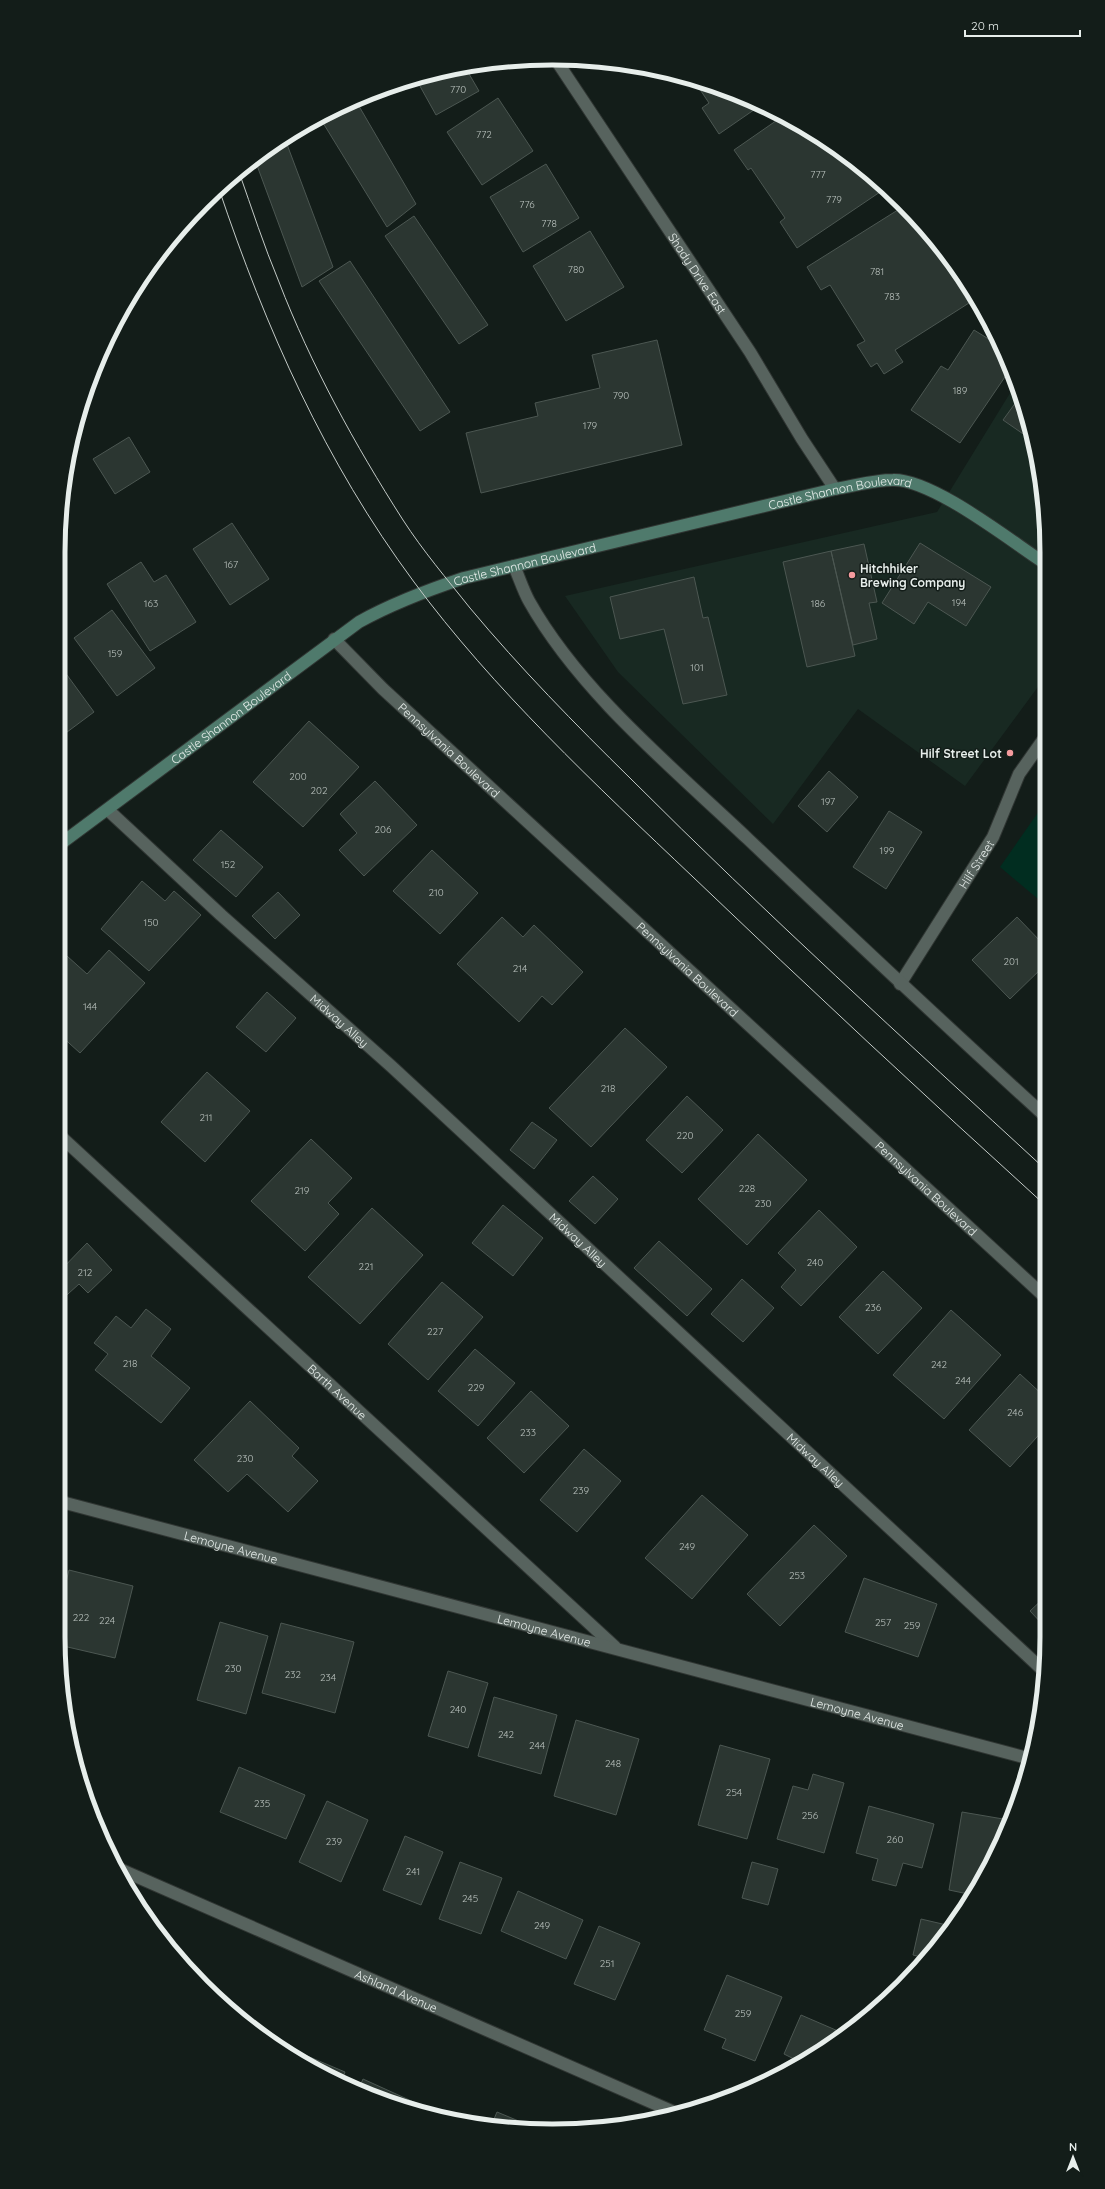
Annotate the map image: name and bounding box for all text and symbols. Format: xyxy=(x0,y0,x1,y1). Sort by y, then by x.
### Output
scale bar xyxy=(965,12,1080,38)
text: 20 m xyxy=(971,18,999,33)
house number: 770 xyxy=(450,83,466,96)
house number: 772 xyxy=(476,128,492,141)
house number: 777 xyxy=(810,168,826,181)
house number: 779 xyxy=(826,193,842,206)
house number: 776 xyxy=(519,198,535,211)
house number: 778 xyxy=(541,217,557,230)
street label: Shady Drive East xyxy=(665,230,730,317)
house number: 780 xyxy=(568,263,584,276)
house number: 781 xyxy=(870,265,884,278)
house number: 783 xyxy=(884,290,900,303)
house number: 189 xyxy=(953,384,968,397)
house number: 790 xyxy=(613,389,629,402)
house number: 179 xyxy=(583,419,598,432)
street label: Castle Shannon Boulevard xyxy=(767,472,914,512)
street label: Castle Shannon Boulevard xyxy=(451,539,597,589)
house number: 167 xyxy=(224,558,238,571)
place label: Hitchhiker Brewing Company xyxy=(860,561,965,590)
marker: Hitchhiker Brewing Company xyxy=(847,570,857,580)
house number: 194 xyxy=(952,596,966,609)
house number: 163 xyxy=(144,597,158,610)
house number: 186 xyxy=(811,597,826,610)
house number: 159 xyxy=(108,647,123,660)
house number: 101 xyxy=(690,661,704,674)
street label: Castle Shannon Boulevard xyxy=(168,668,294,767)
street label: Pennsylvania Boulevard xyxy=(395,699,503,800)
place label: Hilf Street Lot xyxy=(920,746,1002,761)
marker: Hilf Street Lot xyxy=(1005,748,1015,758)
house number: 200 xyxy=(289,770,307,783)
house number: 202 xyxy=(310,784,328,797)
house number: 197 xyxy=(821,795,835,808)
house number: 206 xyxy=(375,823,392,836)
street label: Hilf Street xyxy=(955,837,997,891)
house number: 199 xyxy=(880,844,895,857)
house number: 152 xyxy=(221,858,236,871)
house number: 210 xyxy=(428,886,444,899)
house number: 150 xyxy=(143,916,159,929)
street label: Pennsylvania Boulevard xyxy=(634,919,742,1019)
house number: 201 xyxy=(1003,955,1019,968)
house number: 214 xyxy=(513,962,527,975)
street label: Midway Alley xyxy=(307,991,372,1050)
house number: 144 xyxy=(83,1000,97,1013)
house number: 218 xyxy=(601,1082,615,1095)
house number: 211 xyxy=(200,1111,212,1124)
house number: 220 xyxy=(676,1129,694,1142)
street label: Pennsylvania Boulevard xyxy=(873,1138,981,1239)
house number: 228 xyxy=(739,1182,755,1195)
house number: 219 xyxy=(295,1184,310,1197)
house number: 230 xyxy=(755,1197,771,1210)
street label: Midway Alley xyxy=(546,1209,610,1270)
house number: 240 xyxy=(807,1256,823,1269)
house number: 221 xyxy=(359,1260,373,1273)
house number: 212 xyxy=(78,1266,93,1279)
house number: 236 xyxy=(865,1301,882,1314)
house number: 227 xyxy=(427,1325,443,1338)
house number: 218 xyxy=(123,1357,137,1370)
house number: 242 xyxy=(931,1358,948,1371)
street label: Barth Avenue xyxy=(305,1361,370,1422)
house number: 244 xyxy=(955,1374,971,1387)
house number: 229 xyxy=(468,1381,485,1394)
house number: 246 xyxy=(1007,1406,1024,1419)
house number: 233 xyxy=(520,1426,536,1439)
street label: Midway Alley xyxy=(784,1429,848,1490)
house number: 230 xyxy=(237,1452,253,1465)
house number: 239 xyxy=(573,1484,590,1497)
street label: Lemoyne Avenue xyxy=(183,1527,280,1567)
house number: 249 xyxy=(679,1540,695,1553)
house number: 253 xyxy=(789,1569,805,1582)
street label: Lemoyne Avenue xyxy=(496,1610,593,1650)
house number: 222 xyxy=(73,1611,90,1624)
house number: 224 xyxy=(99,1614,115,1627)
house number: 257 xyxy=(875,1616,891,1629)
house number: 259 xyxy=(904,1619,921,1632)
house number: 230 xyxy=(225,1662,241,1675)
house number: 232 xyxy=(285,1668,302,1681)
house number: 234 xyxy=(320,1671,336,1684)
street label: Lemoyne Avenue xyxy=(809,1693,906,1733)
house number: 240 xyxy=(450,1703,466,1716)
house number: 242 xyxy=(498,1728,515,1741)
house number: 244 xyxy=(529,1739,545,1752)
house number: 248 xyxy=(605,1757,621,1770)
house number: 254 xyxy=(726,1786,742,1799)
house number: 235 xyxy=(254,1797,270,1810)
house number: 256 xyxy=(802,1809,819,1822)
house number: 260 xyxy=(887,1833,903,1846)
house number: 239 xyxy=(326,1835,343,1848)
house number: 241 xyxy=(406,1865,420,1878)
house number: 245 xyxy=(462,1892,478,1905)
house number: 249 xyxy=(534,1919,550,1932)
house number: 251 xyxy=(600,1957,614,1970)
street label: Ashland Avenue xyxy=(353,1966,440,2015)
house number: 259 xyxy=(735,2007,752,2020)
north arrow xyxy=(1053,2137,1093,2177)
text: N xyxy=(1069,2140,1077,2154)

